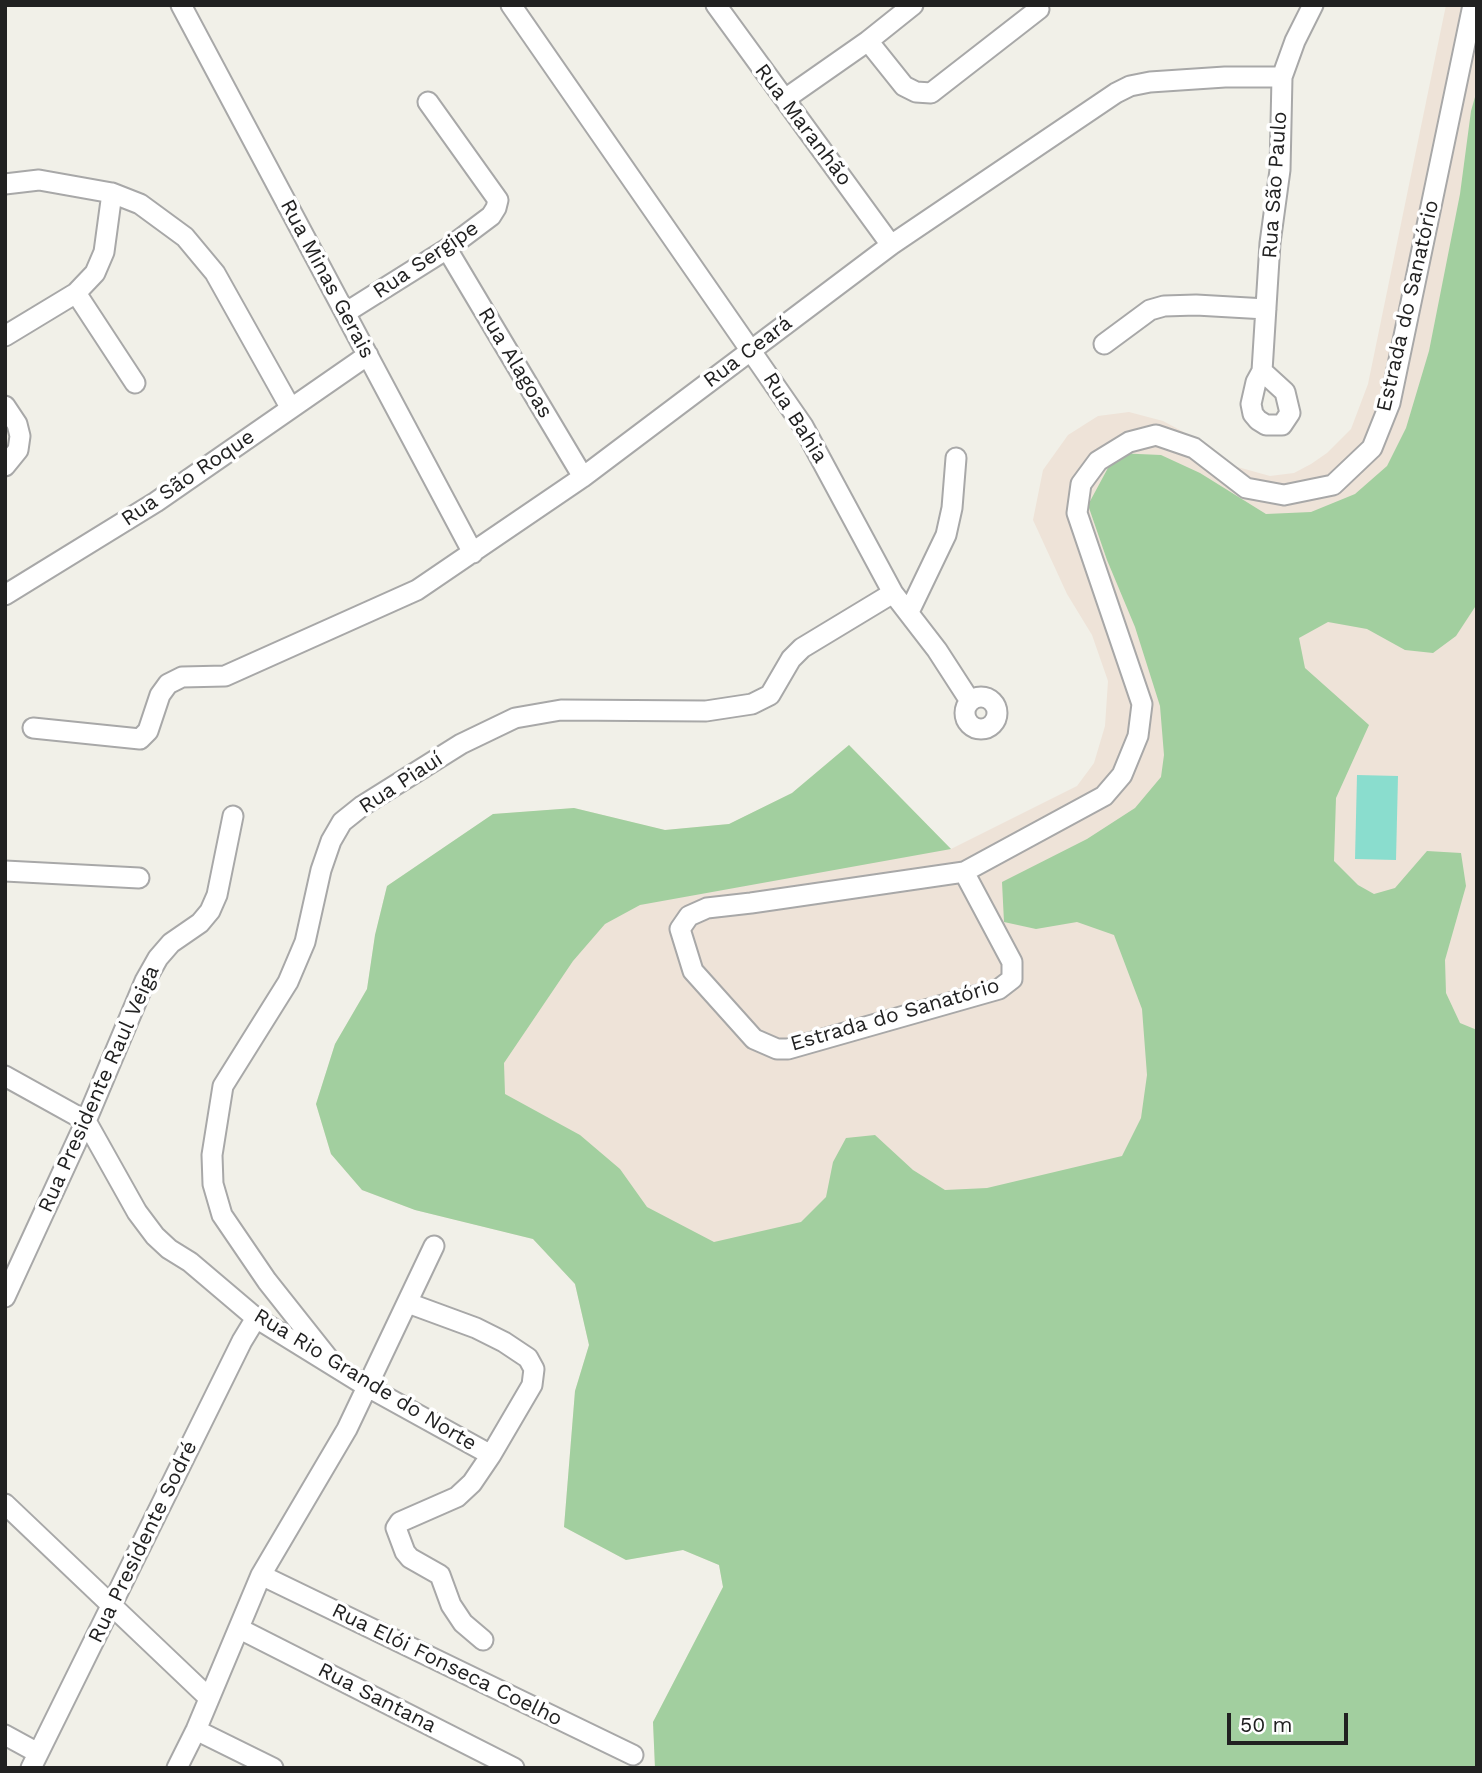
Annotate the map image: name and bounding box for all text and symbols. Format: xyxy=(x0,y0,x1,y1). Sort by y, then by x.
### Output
street label: Rua Maranhão xyxy=(749,59,857,191)
street label: Rua São Paulo xyxy=(1257,111,1293,259)
street label: Rua Minas Gerais xyxy=(274,195,380,363)
street label: Estrada do Sanatório xyxy=(1371,198,1445,414)
street label: Rua Sergipe xyxy=(369,216,483,304)
street label: Rua Alagoas xyxy=(472,303,558,423)
street label: Rua Ceará xyxy=(699,311,797,393)
street label: Rua Bahia xyxy=(757,368,833,468)
street label: Rua São Roque xyxy=(117,424,259,532)
street label: Rua Piauí xyxy=(354,747,448,819)
street label: Rua Presidente Raul Veiga xyxy=(33,962,165,1216)
street label: Estrada do Sanatório xyxy=(788,973,1002,1057)
street label: Rua Rio Grande do Norte xyxy=(249,1303,481,1457)
street label: Rua Presidente Sodré xyxy=(83,1437,203,1647)
street label: Rua Elói Fonseca Coelho xyxy=(328,1598,566,1732)
street label: Rua Santana xyxy=(314,1657,440,1739)
scale bar xyxy=(1230,1700,1351,1744)
text: 50 m xyxy=(1240,1712,1292,1737)

